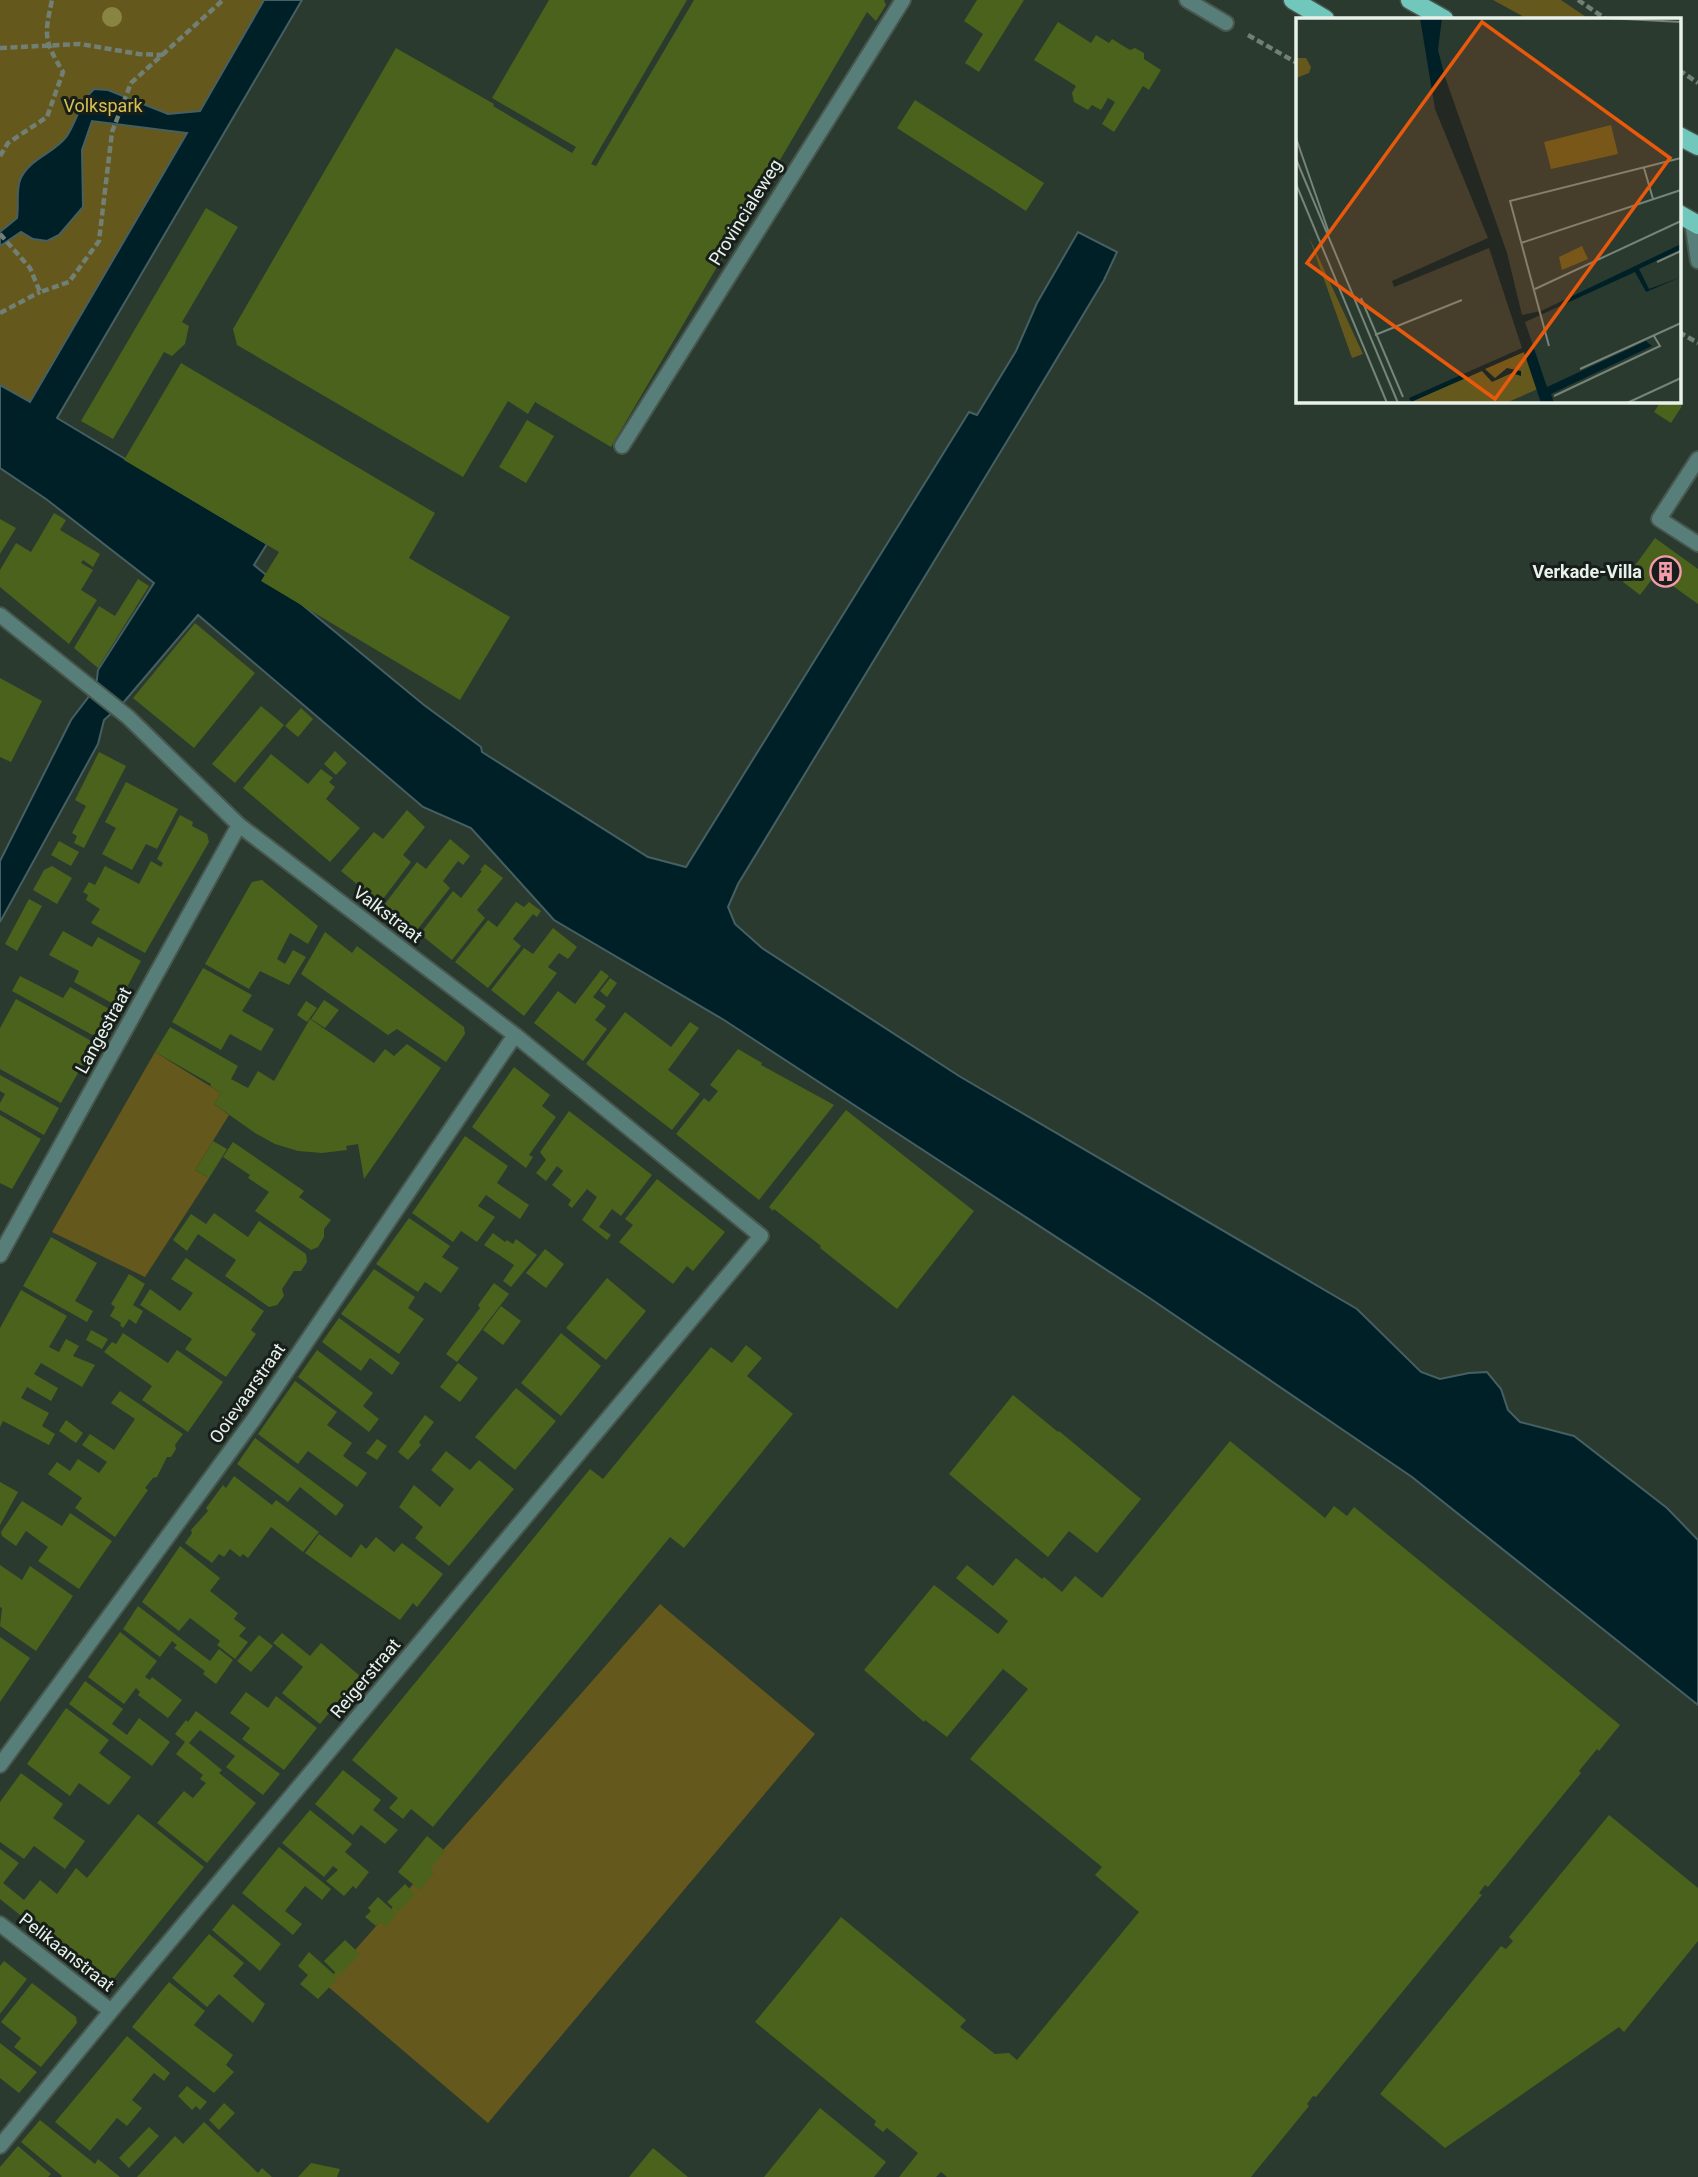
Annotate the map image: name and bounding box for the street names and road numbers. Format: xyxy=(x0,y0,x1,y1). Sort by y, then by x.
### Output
street label: Provincialeweg xyxy=(704,155,786,269)
street label: Valkstraat xyxy=(349,881,427,947)
street label: Langestraat xyxy=(71,983,135,1077)
street label: Ooievaarstraat xyxy=(205,1339,289,1447)
street label: Reigerstraat xyxy=(326,1634,404,1722)
street label: Pelikaanstraat xyxy=(15,1908,119,1996)

